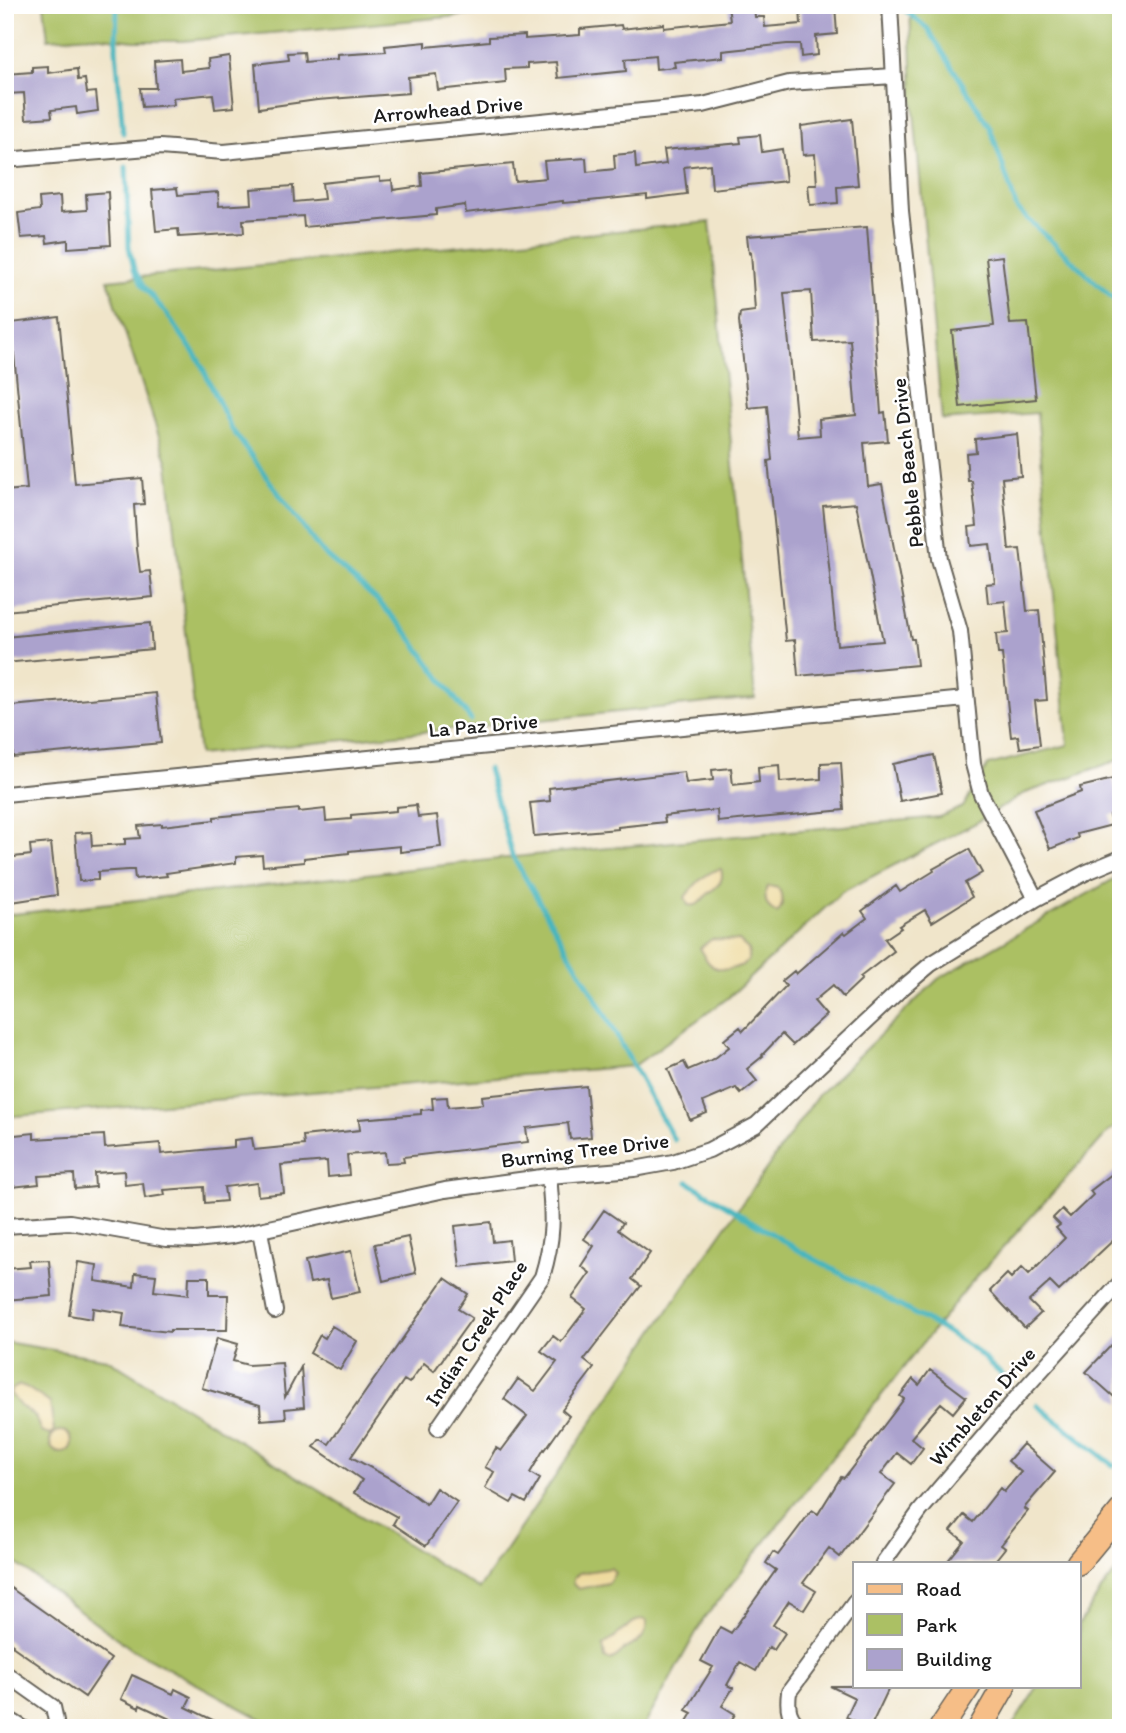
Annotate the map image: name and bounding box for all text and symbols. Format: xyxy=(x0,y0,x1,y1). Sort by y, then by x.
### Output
street label: Arrowhead Drive xyxy=(372,90,524,128)
street label: Pebble Beach Drive xyxy=(886,377,928,549)
street label: La Paz Drive xyxy=(427,708,539,742)
street label: Burning Tree Drive xyxy=(500,1127,670,1173)
street label: Indian Creek Place xyxy=(420,1255,532,1411)
street label: Wimbleton Drive xyxy=(923,1341,1041,1471)
legend xyxy=(853,1562,1080,1688)
text: Road xyxy=(916,1576,962,1601)
text: Park xyxy=(916,1612,958,1637)
text: Building xyxy=(916,1646,992,1671)

